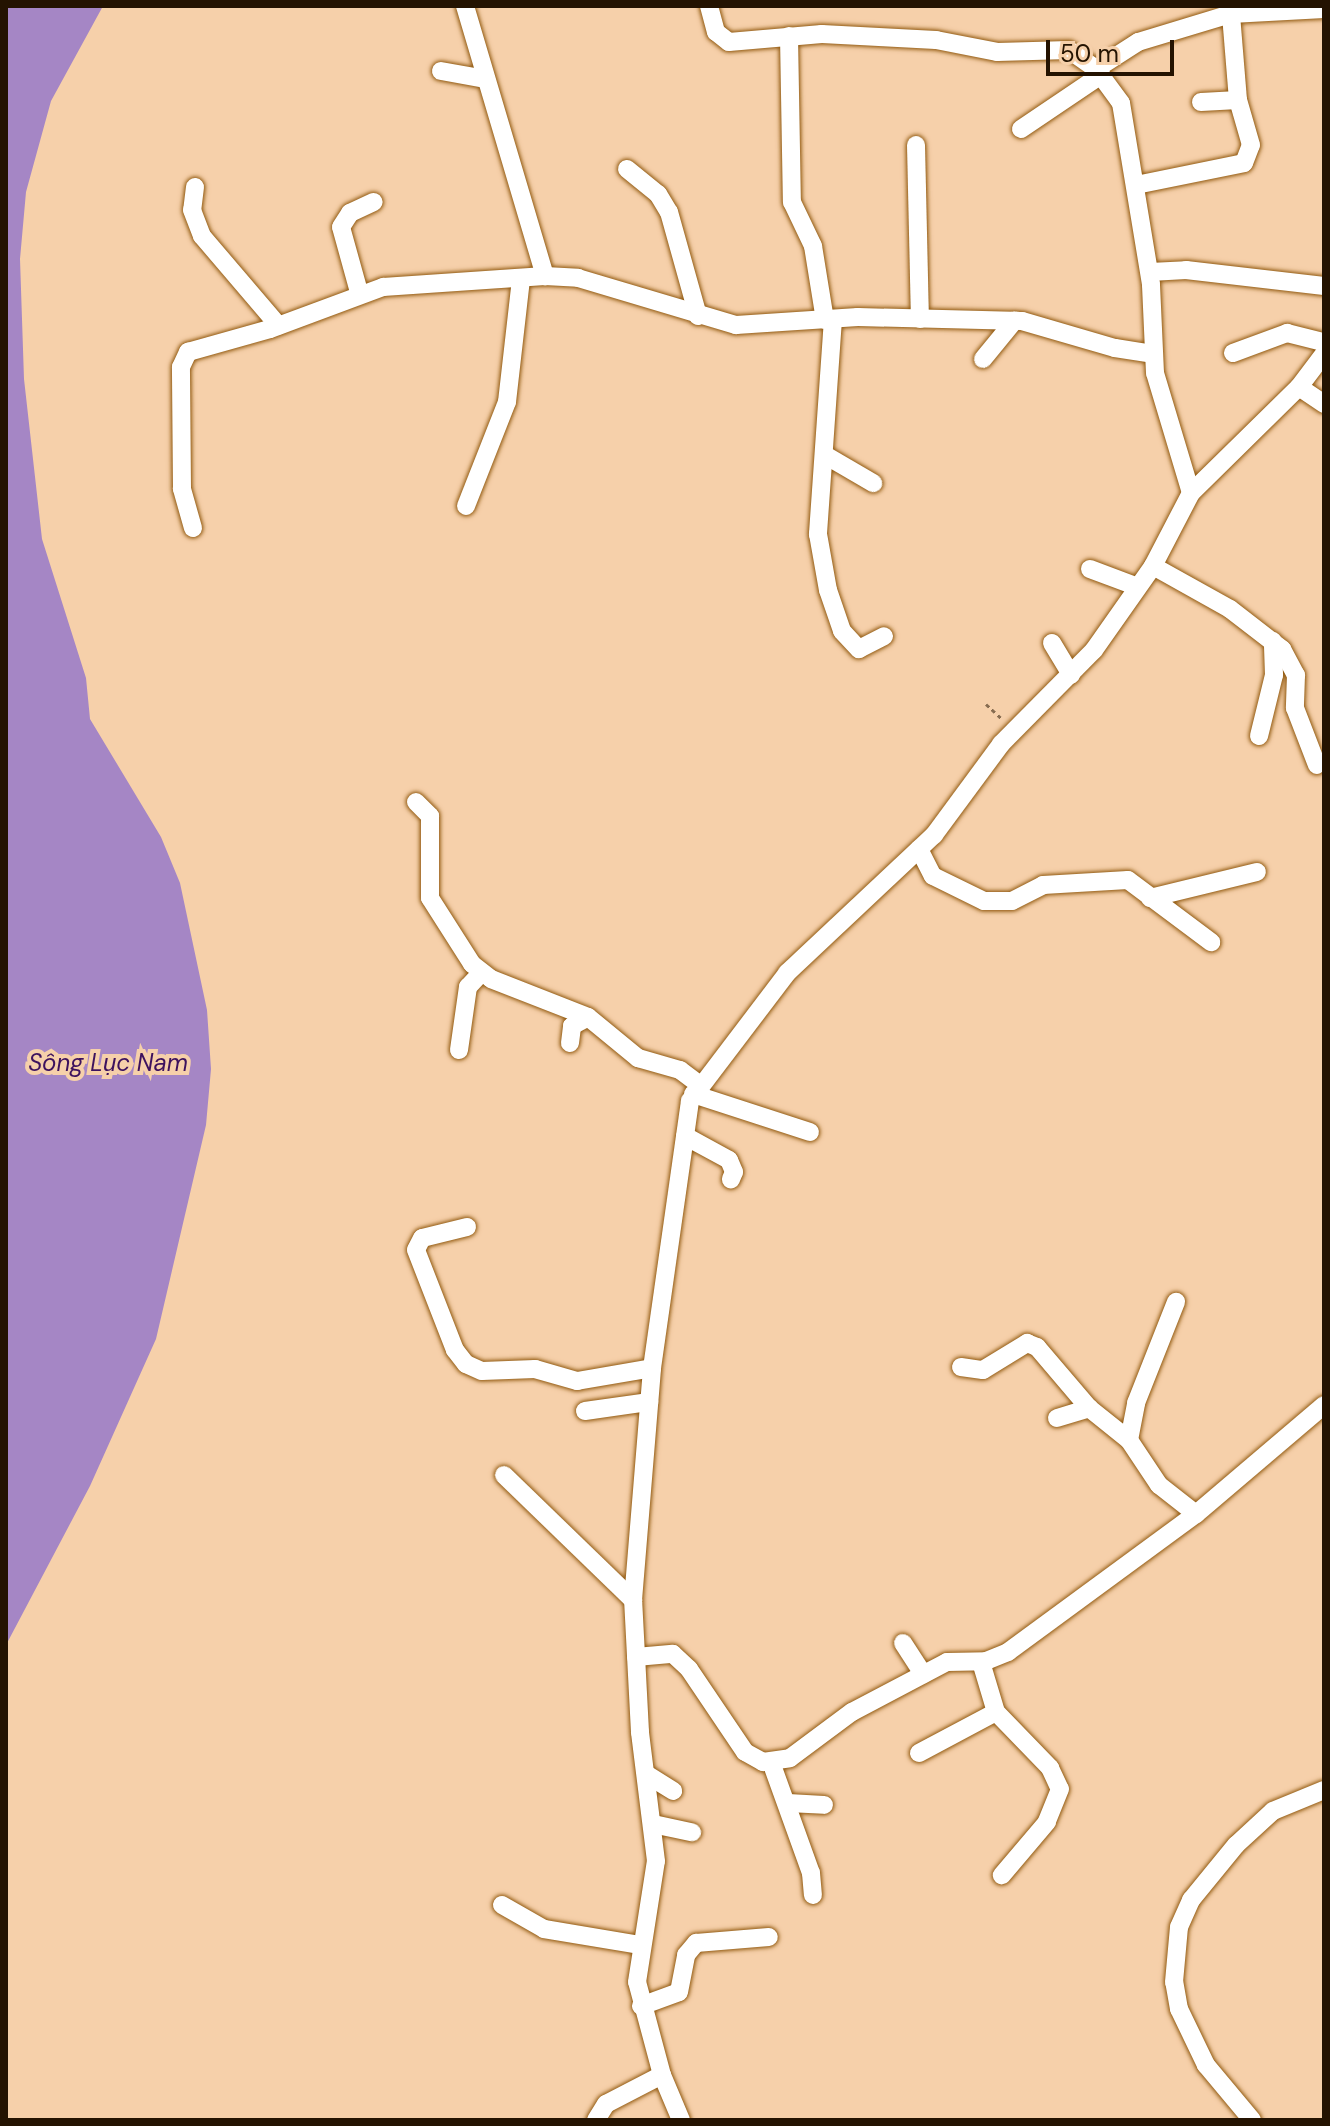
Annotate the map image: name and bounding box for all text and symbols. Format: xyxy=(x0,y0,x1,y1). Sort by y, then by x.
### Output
scale bar xyxy=(1050,24,1178,74)
text: 50 m xyxy=(1060,38,1119,69)
water label: Sông Lục Nam xyxy=(28,1049,188,1077)

